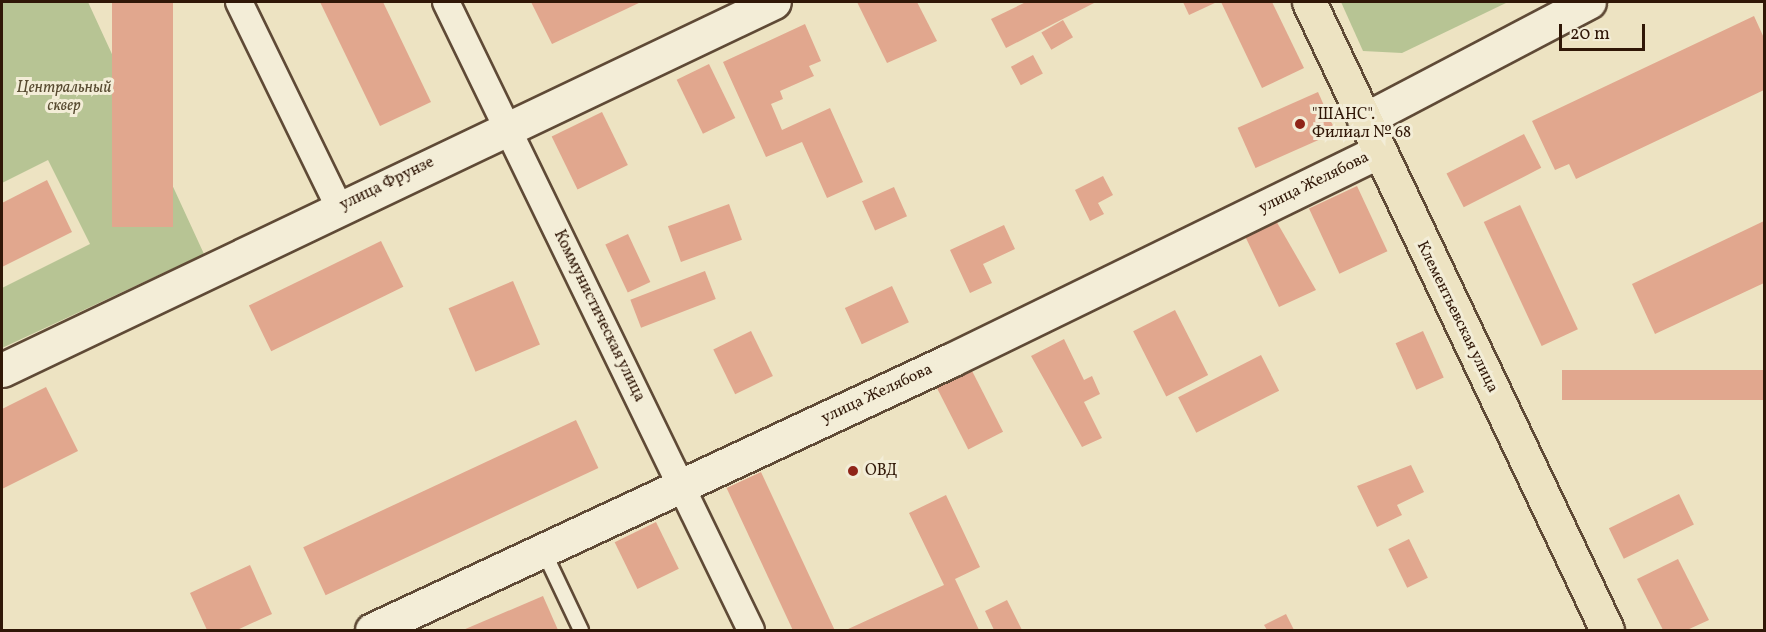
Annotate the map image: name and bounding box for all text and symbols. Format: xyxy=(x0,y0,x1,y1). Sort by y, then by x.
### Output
scale bar xyxy=(1562,12,1648,50)
text: 20 m xyxy=(1570,22,1610,47)
park label: Центральный сквер xyxy=(17,78,111,116)
place label: "ШАНС". Филиал № 68 xyxy=(1312,105,1411,143)
marker: "ШАНС". Филиал № 68 xyxy=(1293,117,1307,131)
street label: улица Желябова xyxy=(1256,148,1372,218)
street label: улица Фрунзе xyxy=(337,153,437,215)
street label: Коммунистическая улица xyxy=(549,227,649,405)
street label: Клементьевская улица xyxy=(1412,238,1502,396)
street label: улица Желябова xyxy=(818,360,936,428)
place label: ОВД xyxy=(865,461,898,481)
marker: ОВД xyxy=(846,464,860,478)

